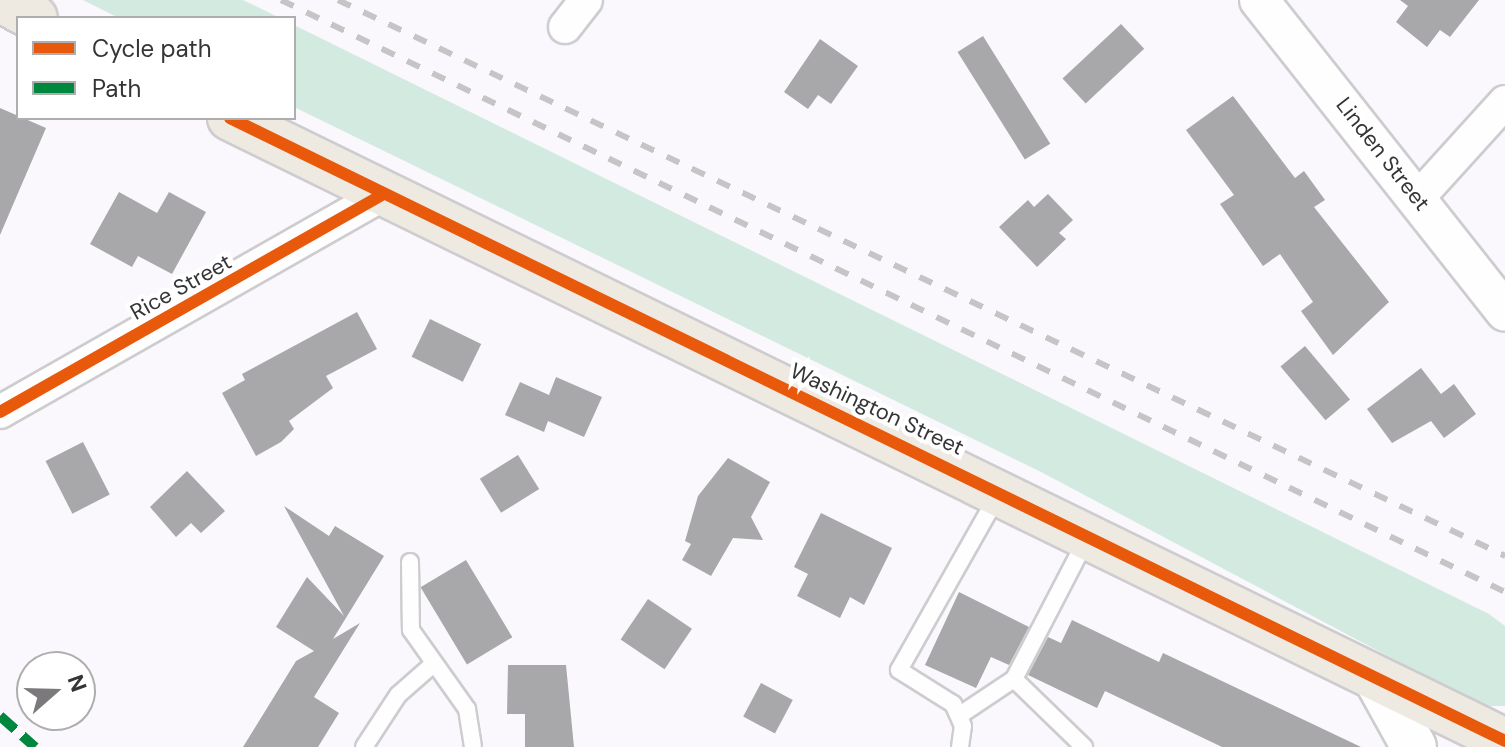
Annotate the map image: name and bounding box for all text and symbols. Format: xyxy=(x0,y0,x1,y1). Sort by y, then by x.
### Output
legend xyxy=(16,16,296,120)
text: Cycle path xyxy=(92,33,211,64)
text: Path xyxy=(92,73,141,104)
street label: Linden Street xyxy=(1331,92,1435,216)
street label: Rice Street xyxy=(126,248,236,326)
street label: Washington Street xyxy=(786,357,968,461)
north arrow xyxy=(16,651,96,731)
text: N xyxy=(61,671,94,696)

